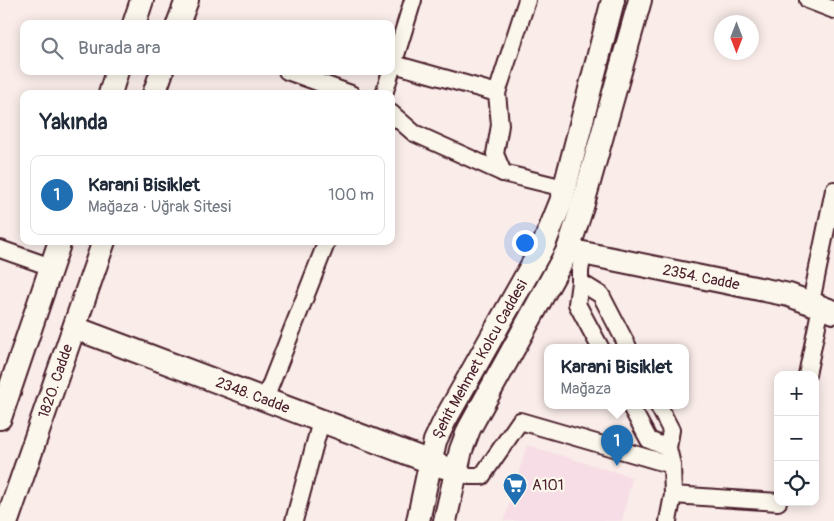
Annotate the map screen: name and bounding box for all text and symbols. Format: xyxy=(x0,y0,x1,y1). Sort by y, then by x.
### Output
north arrow xyxy=(714,15,759,60)
search box xyxy=(20,20,395,75)
icon: search xyxy=(38,34,66,62)
text: Burada ara xyxy=(78,36,161,60)
text: Yakında xyxy=(40,109,107,136)
text: Karani Bisiklet xyxy=(88,173,200,197)
text: 1 xyxy=(54,185,60,205)
text: 100 m xyxy=(328,185,374,205)
text: Mağaza · Uğrak Sitesi xyxy=(88,197,231,217)
your location xyxy=(512,230,538,256)
street label: 2354. Cadde xyxy=(661,260,742,294)
street label: Şehit Mehmet Kolcu Caddesi xyxy=(428,276,532,442)
street label: 1820. Cadde xyxy=(34,341,77,421)
popup xyxy=(544,344,689,409)
text: Karani Bisiklet xyxy=(561,355,673,379)
map controls xyxy=(774,371,819,506)
button: + xyxy=(774,371,819,416)
street label: 2348. Cadde xyxy=(213,372,293,418)
text: Mağaza xyxy=(561,379,611,399)
button: − xyxy=(774,416,819,461)
pin: 1 xyxy=(601,425,633,466)
button: locate xyxy=(774,461,819,506)
supermarket icon: A101 xyxy=(502,472,528,506)
place label: A101 xyxy=(532,476,564,495)

